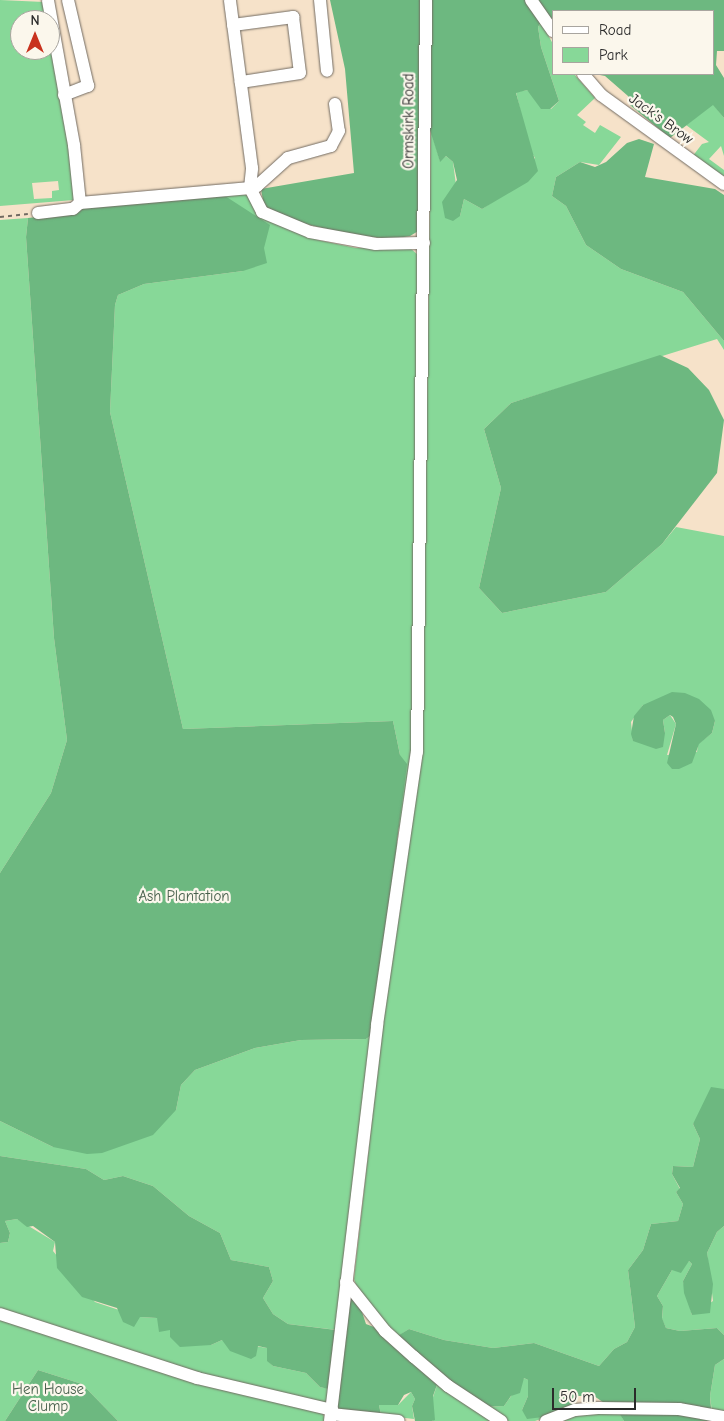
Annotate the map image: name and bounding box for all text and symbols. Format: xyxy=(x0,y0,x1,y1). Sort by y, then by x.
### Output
north arrow xyxy=(10,10,60,60)
legend xyxy=(552,10,714,75)
text: N xyxy=(30,12,40,29)
text: Road xyxy=(599,21,631,39)
text: Park xyxy=(599,46,628,64)
street label: Ormskirk Road xyxy=(400,73,418,169)
street label: Jack's Brow xyxy=(625,90,697,148)
park label: Ash Plantation xyxy=(138,888,230,906)
scale bar xyxy=(554,1378,638,1410)
park label: Hen House Clump xyxy=(12,1380,84,1415)
text: 50 m xyxy=(560,1388,595,1406)

